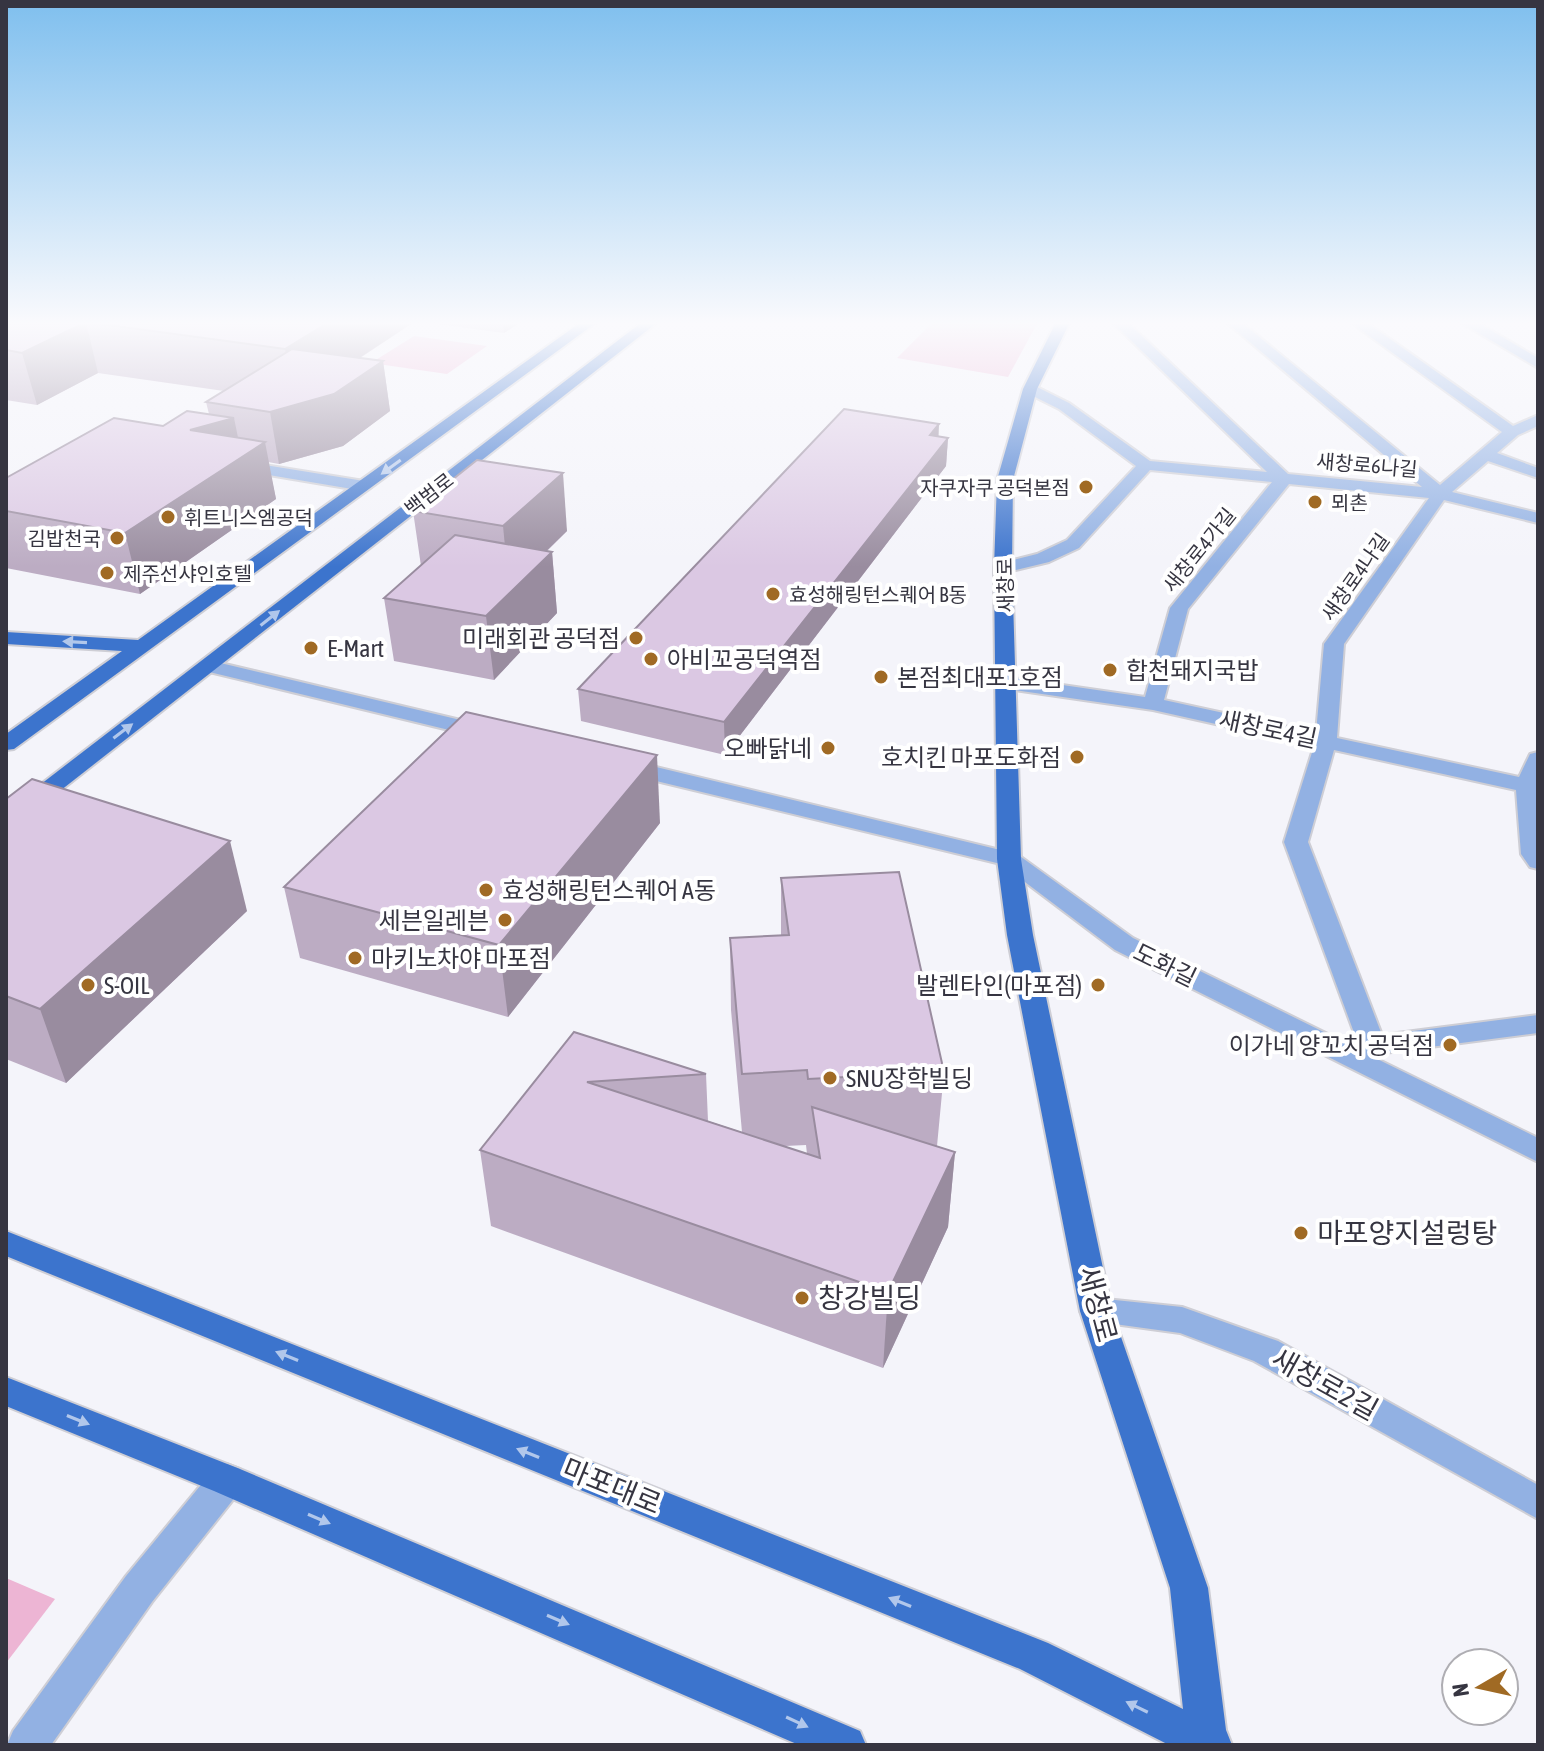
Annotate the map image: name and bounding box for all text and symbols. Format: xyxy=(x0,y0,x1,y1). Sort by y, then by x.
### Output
street label: 새창로6나길 xyxy=(1315,449,1419,481)
one-way arrow xyxy=(381,458,401,474)
street label: 백범로 xyxy=(400,468,458,520)
place label: 자쿠자쿠 공덕본점 xyxy=(920,476,1070,499)
marker: 자쿠자쿠 공덕본점 xyxy=(1077,478,1095,496)
place label: 뫼촌 xyxy=(1331,491,1368,514)
marker: 뫼촌 xyxy=(1306,493,1324,511)
street label: 새창로4가길 xyxy=(1158,503,1240,597)
place label: 휘트니스엠공덕 xyxy=(184,506,313,529)
marker: 휘트니스엠공덕 xyxy=(159,508,177,526)
place label: 김밥천국 xyxy=(27,527,101,550)
marker: 김밥천국 xyxy=(108,529,126,547)
street label: 새창로4나길 xyxy=(1316,529,1394,625)
street label: 새창로 xyxy=(993,557,1017,613)
place label: 제주선샤인호텔 xyxy=(123,562,252,585)
marker: 제주선샤인호텔 xyxy=(98,564,116,582)
place label: 효성해링턴스퀘어 B동 xyxy=(789,583,967,606)
marker: 효성해링턴스퀘어 B동 xyxy=(764,585,782,603)
one-way arrow xyxy=(260,610,280,627)
place label: 미래회관 공덕점 xyxy=(462,625,620,652)
marker: 미래회관 공덕점 xyxy=(627,629,645,647)
one-way arrow xyxy=(62,635,87,648)
place label: E-Mart xyxy=(327,635,384,662)
marker: E-Mart xyxy=(302,639,320,657)
place label: 아비꼬공덕역점 xyxy=(667,646,822,673)
marker: 아비꼬공덕역점 xyxy=(642,650,660,668)
place label: 합천돼지국밥 xyxy=(1126,657,1258,684)
marker: 합천돼지국밥 xyxy=(1101,661,1119,679)
place label: 본점최대포1호점 xyxy=(897,664,1063,691)
marker: 본점최대포1호점 xyxy=(872,668,890,686)
street label: 새창로4길 xyxy=(1216,705,1320,753)
one-way arrow xyxy=(112,724,133,740)
place label: 오빠닭네 xyxy=(724,735,812,762)
marker: 오빠닭네 xyxy=(819,739,837,757)
place label: 호치킨 마포도화점 xyxy=(881,744,1061,771)
marker: 호치킨 마포도화점 xyxy=(1068,748,1086,766)
place label: 효성해링턴스퀘어 A동 xyxy=(502,877,716,904)
marker: 효성해링턴스퀘어 A동 xyxy=(477,881,495,899)
place label: 세븐일레븐 xyxy=(379,907,489,934)
marker: 세븐일레븐 xyxy=(496,911,514,929)
street label: 도화길 xyxy=(1129,938,1201,992)
place label: 마키노차야 마포점 xyxy=(371,945,551,972)
marker: 마키노차야 마포점 xyxy=(346,949,364,967)
place label: S-OIL xyxy=(104,972,150,999)
place label: 발렌타인(마포점) xyxy=(916,972,1082,999)
marker: S-OIL xyxy=(79,976,97,994)
marker: 발렌타인(마포점) xyxy=(1089,976,1107,994)
place label: 이가네 양꼬치 공덕점 xyxy=(1229,1032,1434,1059)
marker: 이가네 양꼬치 공덕점 xyxy=(1441,1036,1459,1054)
place label: SNU장학빌딩 xyxy=(846,1065,973,1092)
marker: SNU장학빌딩 xyxy=(821,1069,839,1087)
place label: 마포양지설렁탕 xyxy=(1317,1217,1497,1249)
marker: 마포양지설렁탕 xyxy=(1292,1224,1310,1242)
street label: 새창로 xyxy=(1073,1263,1123,1345)
place label: 창강빌딩 xyxy=(818,1282,921,1314)
marker: 창강빌딩 xyxy=(793,1289,811,1307)
street label: 새창로2길 xyxy=(1266,1342,1384,1426)
one-way arrow xyxy=(275,1349,299,1362)
one-way arrow xyxy=(66,1414,90,1427)
one-way arrow xyxy=(516,1446,540,1459)
street label: 마포대로 xyxy=(558,1452,666,1520)
one-way arrow xyxy=(307,1512,331,1525)
one-way arrow xyxy=(888,1595,912,1608)
one-way arrow xyxy=(546,1614,570,1627)
north arrow xyxy=(1440,1647,1520,1727)
text: N xyxy=(1446,1682,1474,1699)
one-way arrow xyxy=(1126,1700,1149,1714)
one-way arrow xyxy=(786,1715,809,1729)

